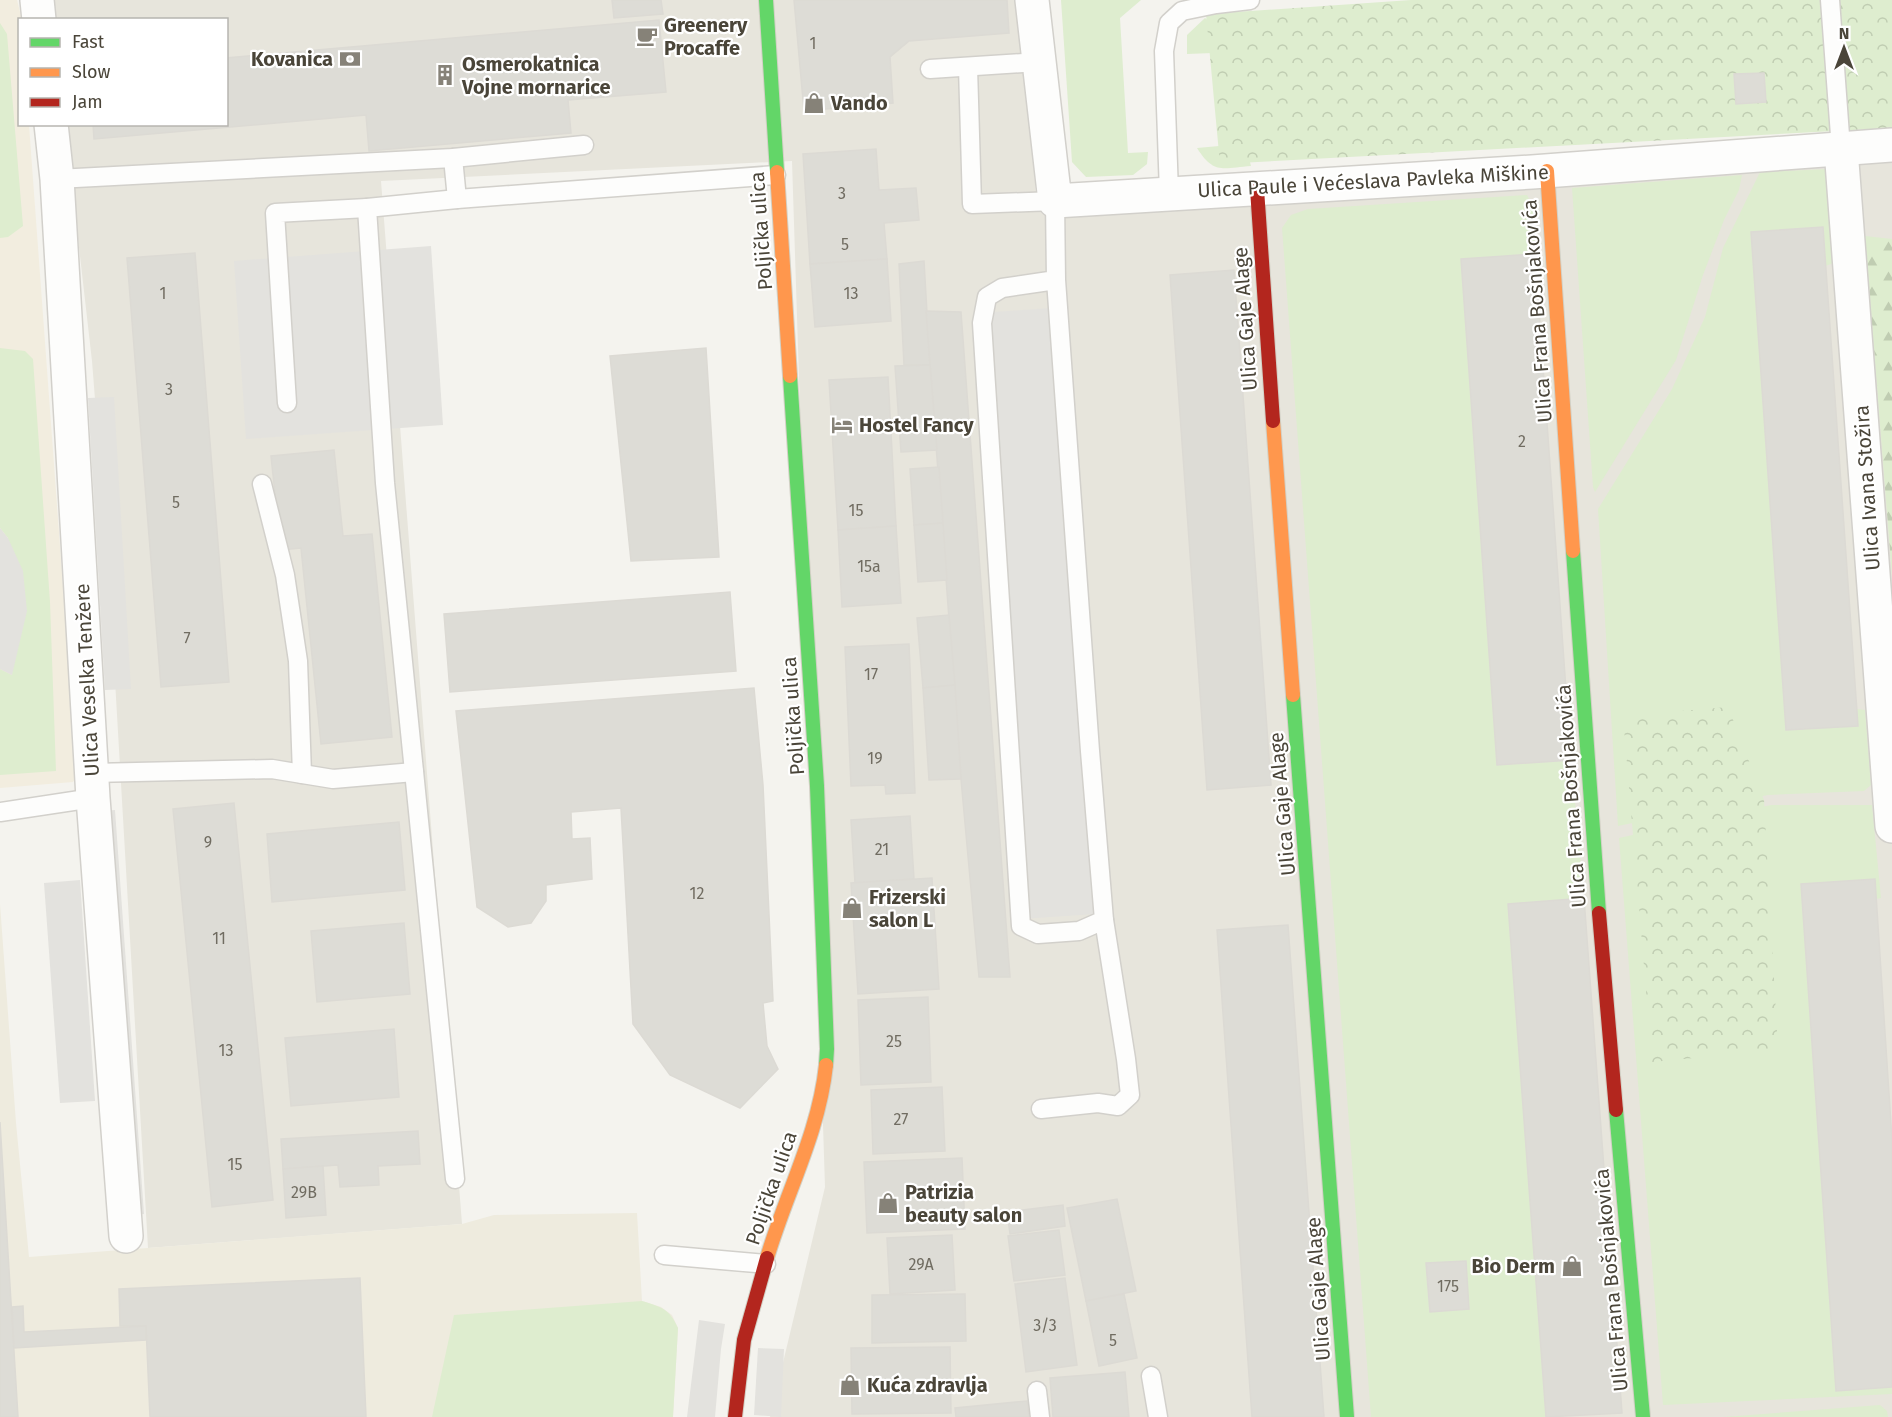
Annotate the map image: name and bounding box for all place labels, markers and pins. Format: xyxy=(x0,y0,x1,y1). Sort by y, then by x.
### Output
place label: Greenery Procaffe xyxy=(664,13,748,60)
cafe icon: Greenery Procaffe xyxy=(635,24,659,48)
place label: Kovanica xyxy=(251,47,333,71)
bank icon: Kovanica xyxy=(338,47,362,71)
place label: Osmerokatnica Vojne mornarice xyxy=(461,52,611,99)
building icon: Osmerokatnica Vojne mornarice xyxy=(433,63,457,87)
shop icon: Vando xyxy=(802,91,826,115)
place label: Vando xyxy=(830,91,888,115)
hotel icon: Hostel Fancy xyxy=(830,413,854,437)
place label: Hostel Fancy xyxy=(859,413,974,437)
place label: Frizerski salon L xyxy=(869,885,946,932)
shop icon: Frizerski salon L xyxy=(840,896,864,920)
place label: Patrizia beauty salon xyxy=(905,1180,1022,1227)
shop icon: Patrizia beauty salon xyxy=(876,1191,900,1215)
place label: Bio Derm xyxy=(1472,1254,1555,1278)
shop icon: Bio Derm xyxy=(1560,1254,1584,1278)
shop icon: Kuća zdravlja xyxy=(838,1373,862,1397)
place label: Kuća zdravlja xyxy=(867,1373,988,1397)

